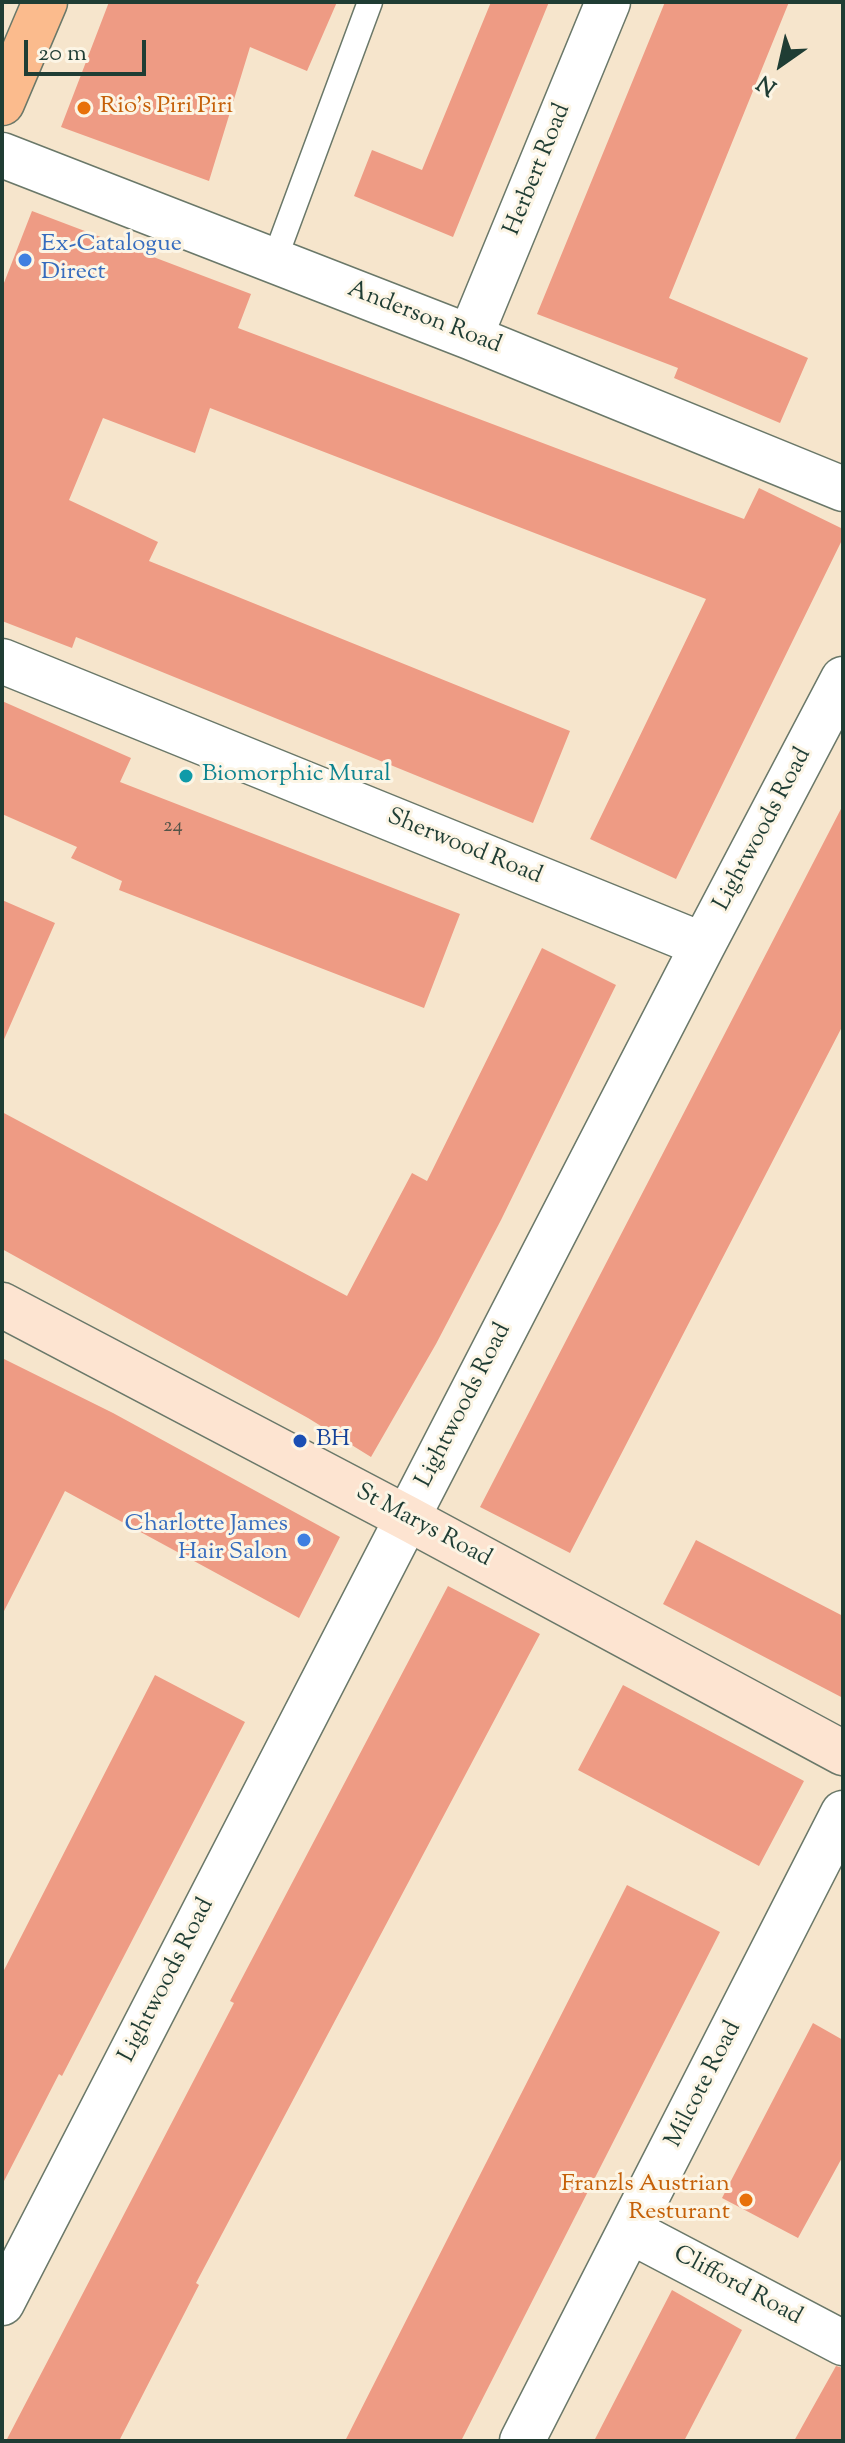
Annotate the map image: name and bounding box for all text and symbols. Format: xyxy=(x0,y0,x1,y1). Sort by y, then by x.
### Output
scale bar xyxy=(28,24,150,74)
north arrow xyxy=(741,24,821,104)
text: 20 m xyxy=(38,37,87,71)
text: N xyxy=(751,66,784,102)
place label: Rio's Piri Piri xyxy=(100,94,233,122)
marker: Rio's Piri Piri xyxy=(75,99,93,117)
street label: Herbert Road xyxy=(500,100,578,240)
place label: Ex-Catalogue Direct xyxy=(41,232,182,288)
marker: Ex-Catalogue Direct xyxy=(16,251,34,269)
street label: Anderson Road xyxy=(343,276,505,362)
street label: Lightwoods Road xyxy=(709,744,819,916)
place label: Biomorphic Mural xyxy=(202,762,391,790)
marker: Biomorphic Mural xyxy=(177,767,195,785)
street label: Sherwood Road xyxy=(382,804,546,892)
house number: 24 xyxy=(163,816,183,840)
street label: Lightwoods Road xyxy=(411,1319,519,1493)
place label: BH xyxy=(316,1427,350,1455)
marker: BH xyxy=(291,1432,309,1450)
street label: St Marys Road xyxy=(350,1479,496,1575)
place label: Charlotte James Hair Salon xyxy=(125,1512,288,1568)
marker: Charlotte James Hair Salon xyxy=(295,1531,313,1549)
street label: Lightwoods Road xyxy=(114,1894,222,2068)
street label: Milcote Road xyxy=(661,2017,749,2153)
place label: Franzls Austrian Resturant xyxy=(561,2172,730,2228)
marker: Franzls Austrian Resturant xyxy=(737,2191,755,2209)
street label: Clifford Road xyxy=(668,2241,806,2333)

